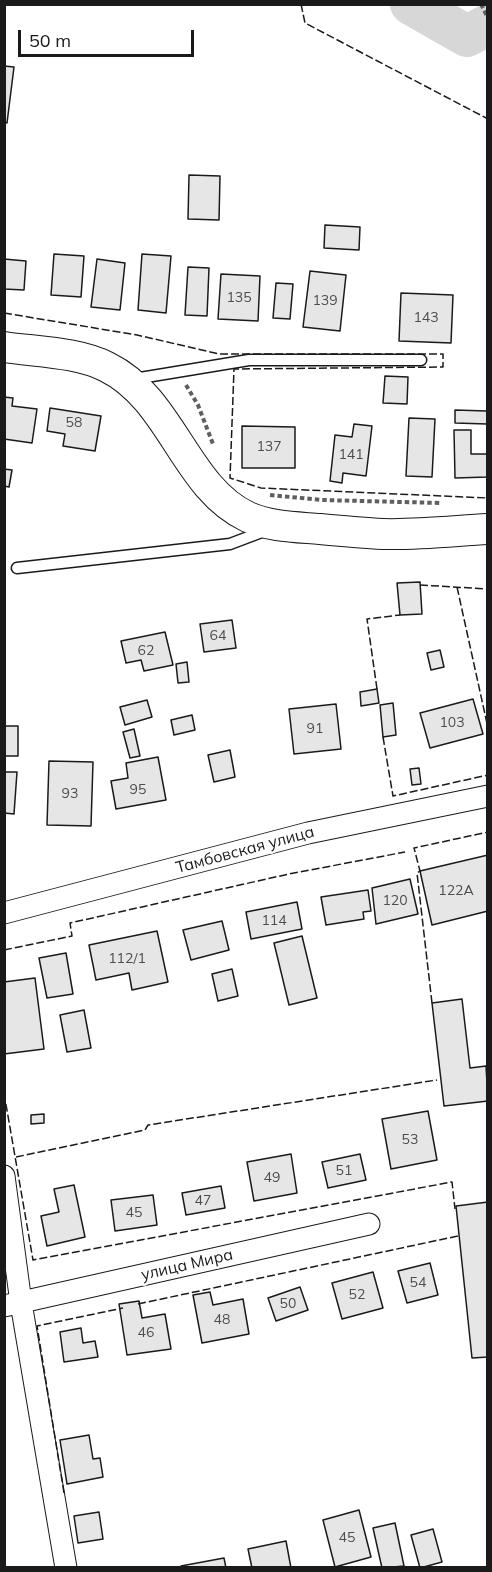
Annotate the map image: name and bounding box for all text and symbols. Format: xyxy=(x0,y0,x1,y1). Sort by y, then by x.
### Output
scale bar xyxy=(21,18,196,56)
text: 50 m xyxy=(29,29,71,52)
house number: 135 xyxy=(226,290,252,306)
house number: 139 xyxy=(312,293,338,309)
house number: 143 xyxy=(413,310,439,326)
house number: 58 xyxy=(66,415,82,431)
house number: 137 xyxy=(256,439,282,455)
house number: 141 xyxy=(338,447,364,463)
house number: 64 xyxy=(210,628,226,644)
house number: 62 xyxy=(138,643,154,659)
house number: 103 xyxy=(439,715,465,731)
house number: 91 xyxy=(307,721,323,737)
house number: 95 xyxy=(130,782,146,798)
house number: 93 xyxy=(62,786,78,802)
street label: Тамбовская улица xyxy=(174,822,316,878)
house number: 122А xyxy=(438,883,474,899)
house number: 120 xyxy=(382,893,408,909)
house number: 114 xyxy=(261,913,287,929)
house number: 112/1 xyxy=(108,951,146,967)
house number: 53 xyxy=(402,1132,418,1148)
house number: 51 xyxy=(336,1163,352,1179)
house number: 49 xyxy=(264,1170,280,1186)
house number: 47 xyxy=(195,1193,211,1209)
house number: 45 xyxy=(126,1205,142,1221)
street label: улица Мира xyxy=(139,1245,235,1285)
house number: 54 xyxy=(410,1275,426,1291)
house number: 52 xyxy=(349,1287,365,1303)
house number: 50 xyxy=(280,1296,296,1312)
house number: 48 xyxy=(214,1312,230,1328)
house number: 46 xyxy=(138,1325,154,1341)
house number: 45 xyxy=(339,1530,355,1546)

